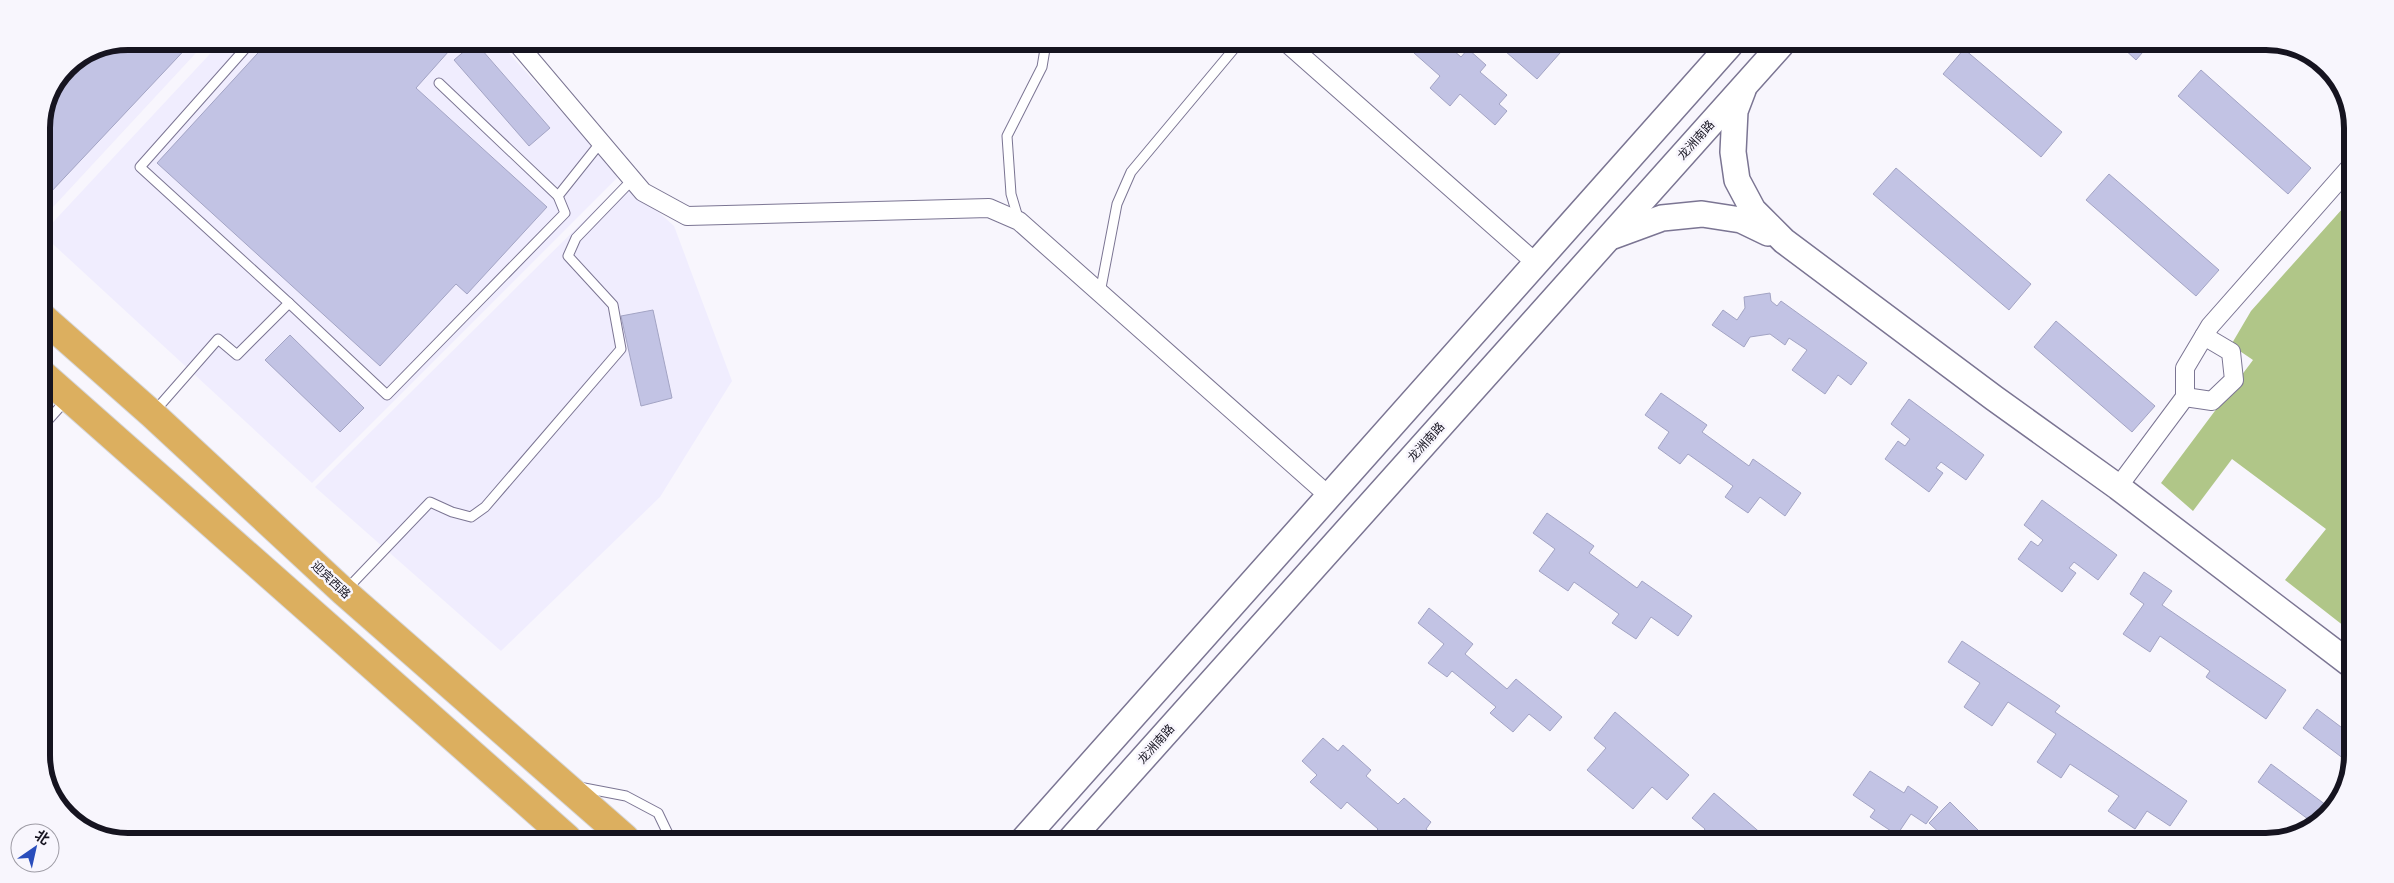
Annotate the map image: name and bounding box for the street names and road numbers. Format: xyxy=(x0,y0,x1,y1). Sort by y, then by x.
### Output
street label: 龙洲南路 xyxy=(1675,117,1718,163)
street label: 龙洲南路 xyxy=(1405,419,1448,465)
street label: 迎宾西路 xyxy=(308,559,353,602)
street label: 龙洲南路 xyxy=(1135,721,1178,767)

